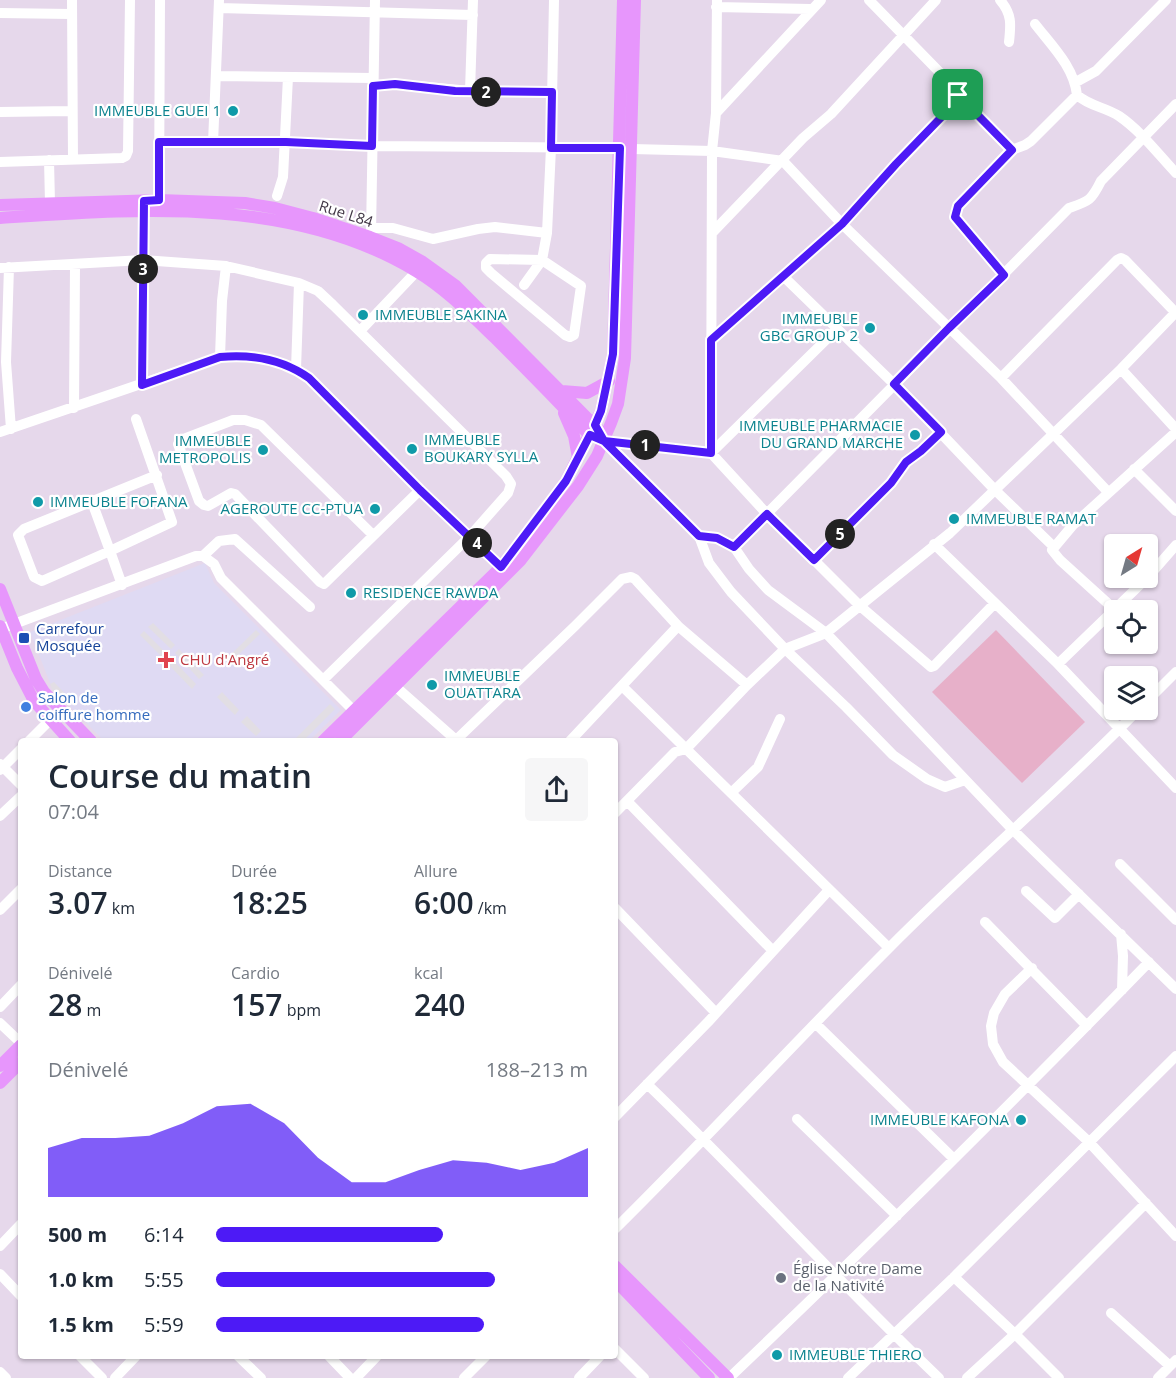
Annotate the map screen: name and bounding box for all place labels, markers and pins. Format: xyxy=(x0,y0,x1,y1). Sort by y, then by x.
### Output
pin xyxy=(932,69,983,120)
pin: 2 xyxy=(471,77,501,107)
place label: IMMEUBLE GUEI 1 xyxy=(94,100,221,120)
marker: IMMEUBLE GUEI 1 xyxy=(226,104,240,118)
pin: 3 xyxy=(128,254,158,284)
place label: IMMEUBLE SAKINA xyxy=(375,304,508,324)
marker: IMMEUBLE SAKINA xyxy=(356,308,370,322)
place label: IMMEUBLE GBC GROUP 2 xyxy=(760,308,858,345)
marker: IMMEUBLE GBC GROUP 2 xyxy=(863,321,877,335)
place label: IMMEUBLE PHARMACIE DU GRAND MARCHE xyxy=(739,415,903,452)
marker: IMMEUBLE PHARMACIE DU GRAND MARCHE xyxy=(908,428,922,442)
place label: IMMEUBLE BOUKARY SYLLA xyxy=(424,429,539,466)
place label: IMMEUBLE METROPOLIS xyxy=(159,430,251,467)
pin: 1 xyxy=(630,430,660,460)
marker: IMMEUBLE BOUKARY SYLLA xyxy=(405,442,419,456)
marker: IMMEUBLE METROPOLIS xyxy=(256,443,270,457)
place label: IMMEUBLE FOFANA xyxy=(50,491,188,511)
marker: IMMEUBLE FOFANA xyxy=(31,495,45,509)
place label: AGEROUTE CC-PTUA xyxy=(220,498,364,518)
marker: AGEROUTE CC-PTUA xyxy=(368,502,382,516)
place label: IMMEUBLE RAMAT xyxy=(966,508,1097,528)
marker: IMMEUBLE RAMAT xyxy=(947,512,961,526)
pin: 5 xyxy=(825,519,855,549)
pin: 4 xyxy=(462,528,492,558)
place label: RESIDENCE RAWDA xyxy=(363,582,499,602)
marker: RESIDENCE RAWDA xyxy=(344,586,358,600)
place label: Carrefour Mosquée xyxy=(36,618,104,655)
marker: Carrefour Mosquée xyxy=(17,631,31,645)
place label: CHU d'Angré xyxy=(180,649,269,669)
marker: CHU d'Angré xyxy=(157,651,175,669)
place label: IMMEUBLE OUATTARA xyxy=(444,665,521,702)
marker: IMMEUBLE OUATTARA xyxy=(425,678,439,692)
place label: Salon de coiffure homme xyxy=(38,687,150,724)
marker: Salon de coiffure homme xyxy=(19,700,33,714)
place label: IMMEUBLE KAFONA xyxy=(870,1109,1010,1129)
marker: IMMEUBLE KAFONA xyxy=(1014,1113,1028,1127)
place label: Église Notre Dame de la Nativité xyxy=(793,1258,922,1295)
marker: Église Notre Dame de la Nativité xyxy=(774,1271,788,1285)
place label: IMMEUBLE THIERO xyxy=(789,1344,922,1364)
marker: IMMEUBLE THIERO xyxy=(770,1348,784,1362)

